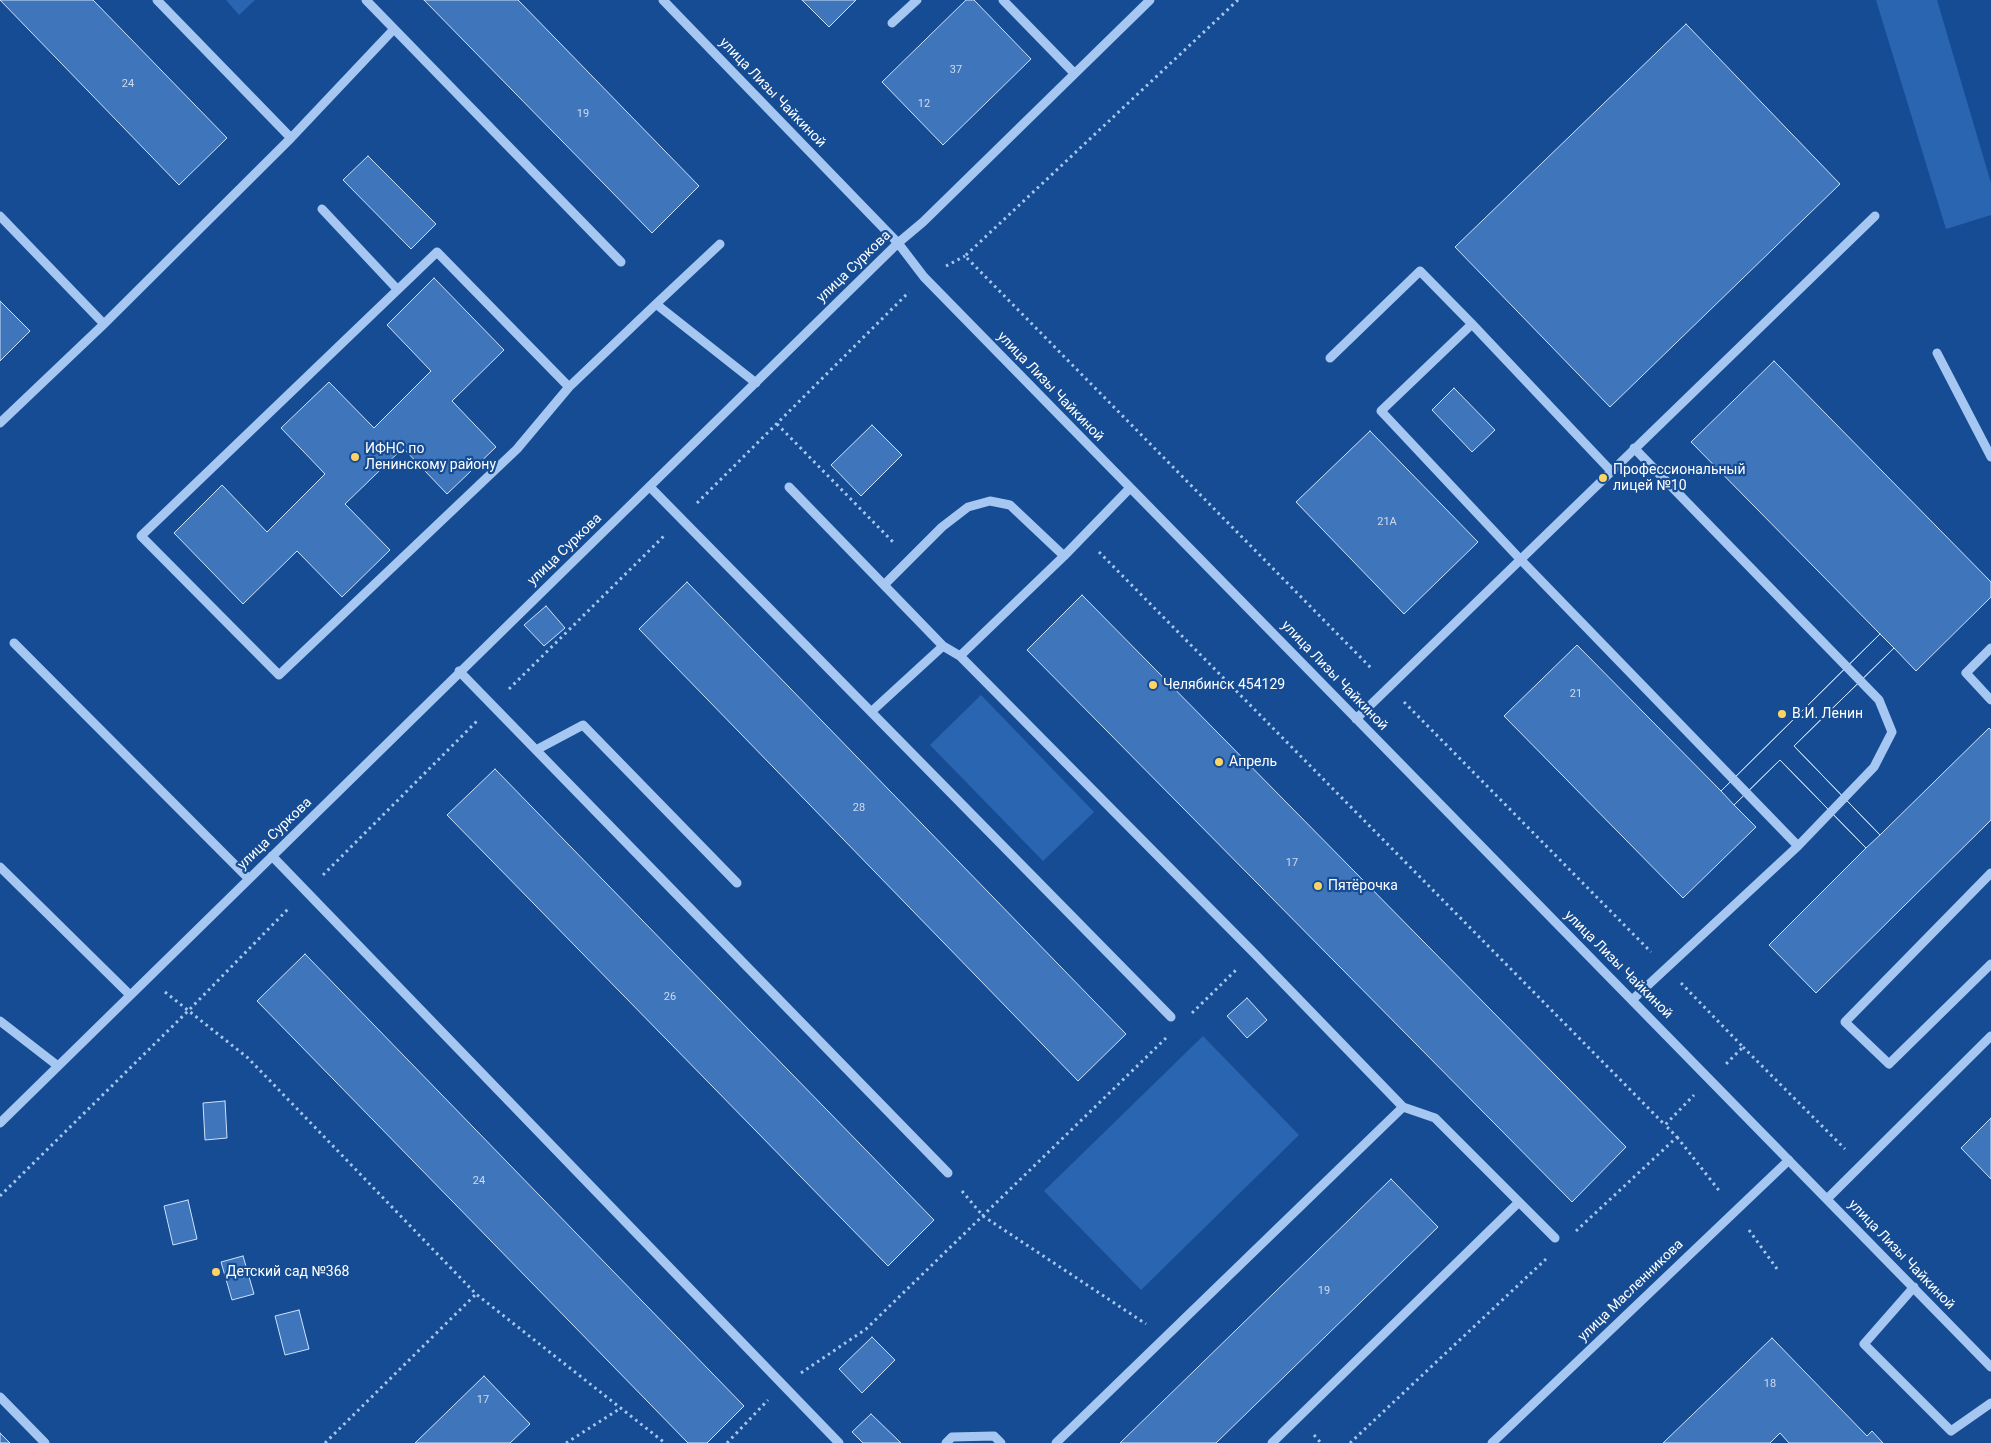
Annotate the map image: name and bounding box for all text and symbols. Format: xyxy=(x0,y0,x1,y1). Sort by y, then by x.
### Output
street label: улица Лизы Чайкиной xyxy=(715,35,829,151)
house number: 37 xyxy=(950,63,962,77)
house number: 24 xyxy=(122,77,134,91)
house number: 12 xyxy=(918,97,930,111)
house number: 19 xyxy=(577,107,589,121)
street label: улица Суркова xyxy=(813,227,895,307)
street label: улица Лизы Чайкиной xyxy=(993,329,1107,445)
place label: ИФНС по Ленинскому району xyxy=(365,441,496,474)
marker: ИФНС по Ленинскому району xyxy=(349,451,361,463)
place label: Профессиональный лицей №10 xyxy=(1613,462,1746,494)
marker: Профессиональный лицей №10 xyxy=(1597,472,1609,484)
street label: улица Суркова xyxy=(524,510,606,590)
house number: 21А xyxy=(1377,515,1397,529)
street label: улица Лизы Чайкиной xyxy=(1277,618,1391,734)
place label: Челябинск 454129 xyxy=(1163,677,1285,693)
marker: Челябинск 454129 xyxy=(1147,679,1159,691)
house number: 21 xyxy=(1570,687,1582,701)
place label: В.И. Ленин xyxy=(1792,706,1863,722)
marker: В.И. Ленин xyxy=(1776,708,1788,720)
place label: Апрель xyxy=(1229,754,1277,770)
marker: Апрель xyxy=(1213,756,1225,768)
street label: улица Суркова xyxy=(234,794,316,874)
house number: 28 xyxy=(853,801,865,815)
house number: 17 xyxy=(1286,856,1298,870)
place label: Пятёрочка xyxy=(1328,878,1398,894)
marker: Пятёрочка xyxy=(1312,880,1324,892)
street label: улица Лизы Чайкиной xyxy=(1560,907,1676,1023)
house number: 26 xyxy=(664,990,676,1004)
house number: 24 xyxy=(473,1174,485,1188)
street label: улица Лизы Чайкиной xyxy=(1844,1197,1958,1313)
street label: улица Масленникова xyxy=(1575,1236,1687,1346)
place label: Детский сад №368 xyxy=(226,1264,349,1280)
marker: Детский сад №368 xyxy=(210,1266,222,1278)
house number: 19 xyxy=(1318,1284,1330,1298)
house number: 18 xyxy=(1764,1377,1776,1391)
house number: 17 xyxy=(477,1393,489,1407)

